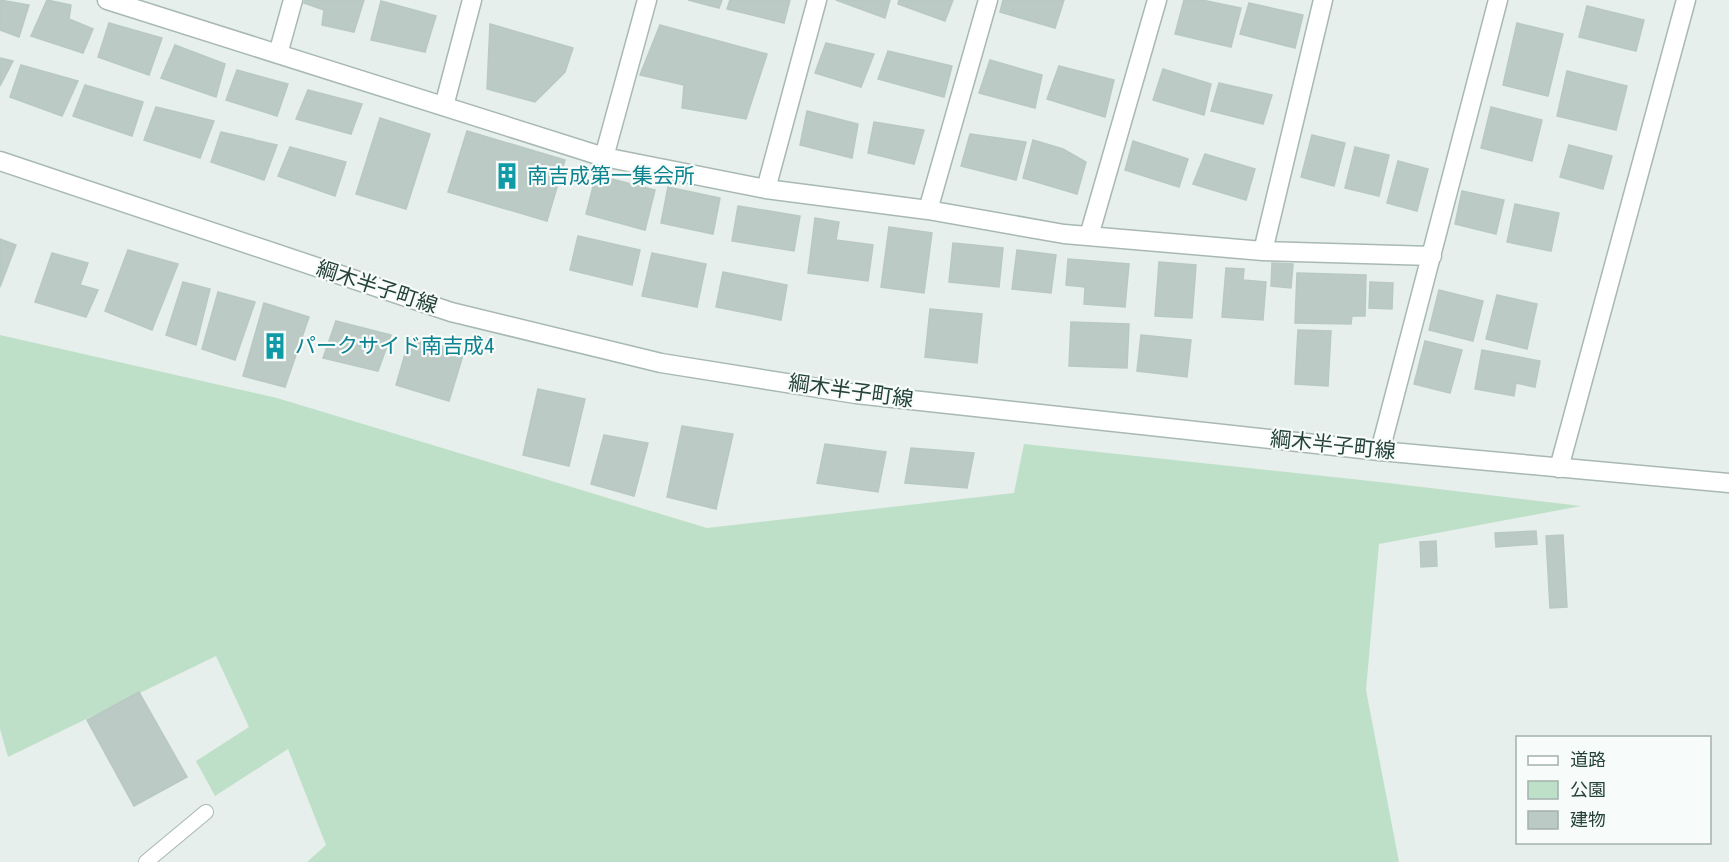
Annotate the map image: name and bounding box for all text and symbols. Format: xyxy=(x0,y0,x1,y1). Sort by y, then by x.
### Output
building icon: 南吉成第一集会所 xyxy=(492,161,522,191)
place label: 南吉成第一集会所 xyxy=(527,164,695,188)
street label: 綱木半子町線 xyxy=(313,256,441,318)
building icon: パークサイド南吉成4 xyxy=(260,331,290,361)
place label: パークサイド南吉成4 xyxy=(295,334,494,358)
street label: 綱木半子町線 xyxy=(787,370,915,412)
street label: 綱木半子町線 xyxy=(1269,426,1397,464)
legend xyxy=(1516,736,1711,844)
text: 道路 xyxy=(1570,749,1606,770)
text: 公園 xyxy=(1570,779,1606,800)
text: 建物 xyxy=(1570,809,1606,830)

